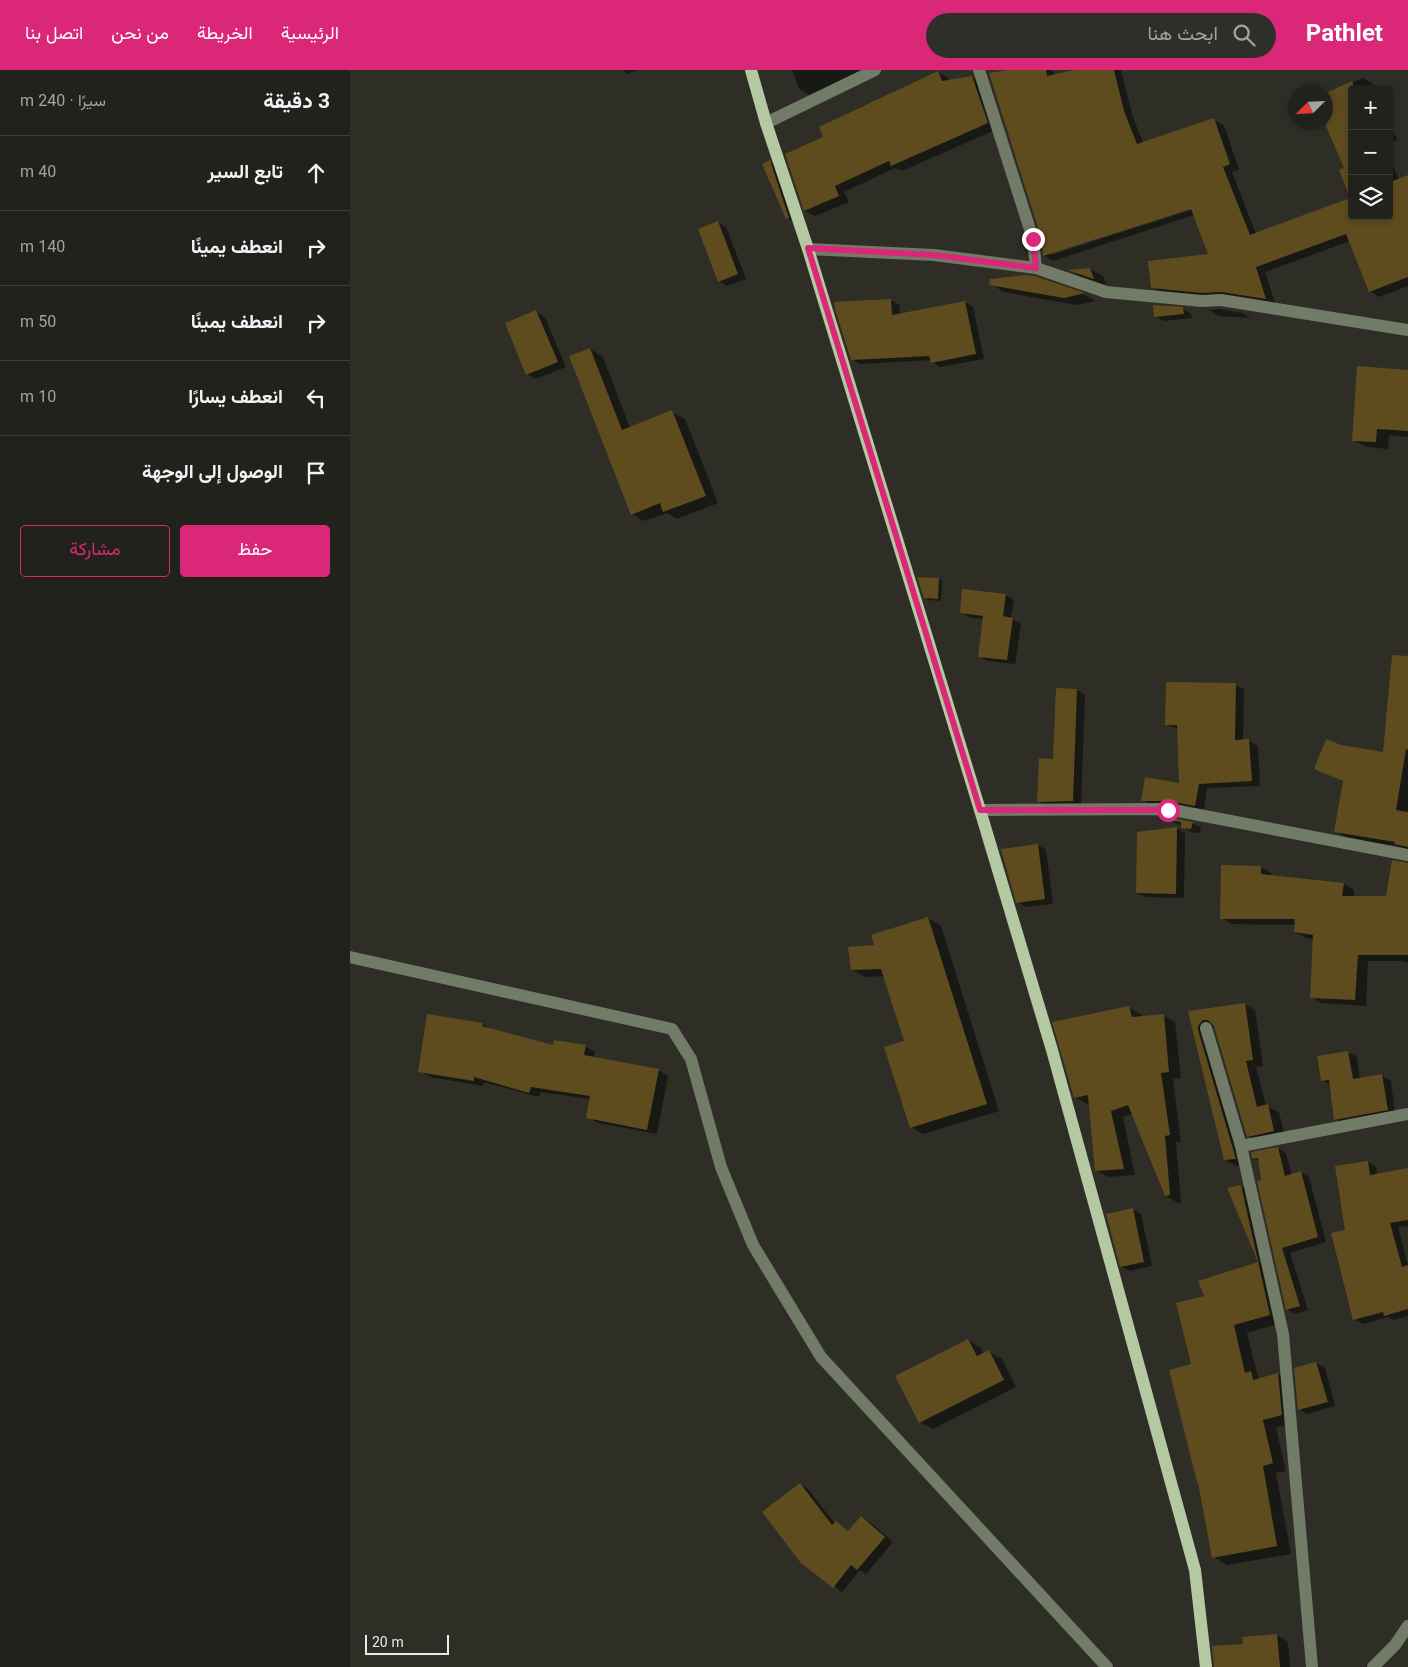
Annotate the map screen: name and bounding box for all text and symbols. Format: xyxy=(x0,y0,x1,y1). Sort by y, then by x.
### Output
search box xyxy=(926,13,1276,58)
text: Pathlet xyxy=(1306,16,1383,54)
text: اتصل بنا xyxy=(25,21,83,49)
text: من نحن xyxy=(111,21,169,49)
text: الخريطة xyxy=(197,21,253,49)
text: الرئيسية xyxy=(281,21,339,49)
text: ابحث هنا xyxy=(1148,21,1218,50)
icon: search xyxy=(1230,21,1258,49)
north arrow xyxy=(1288,85,1333,130)
map controls xyxy=(1348,85,1393,220)
button: + xyxy=(1348,85,1393,130)
text: 3 دقيقة xyxy=(263,86,330,119)
text: سيرًا · 240 m xyxy=(20,90,106,115)
button: − xyxy=(1348,130,1393,175)
text: تابع السير xyxy=(207,159,283,188)
icon: ahead xyxy=(302,159,330,187)
text: 40 m xyxy=(20,161,56,186)
button: layers xyxy=(1348,175,1393,220)
route end xyxy=(1022,228,1045,251)
text: انعطف يمينًا xyxy=(191,234,283,263)
icon: right xyxy=(302,234,330,262)
text: 140 m xyxy=(20,236,65,261)
text: انعطف يمينًا xyxy=(191,309,283,338)
icon: right xyxy=(302,309,330,337)
text: 50 m xyxy=(20,311,56,336)
text: انعطف يسارًا xyxy=(188,384,283,413)
icon: left xyxy=(302,384,330,412)
text: 10 m xyxy=(20,386,56,411)
text: الوصول إلى الوجهة xyxy=(142,459,283,488)
icon: arrive xyxy=(302,459,330,487)
button: مشاركة xyxy=(20,525,170,577)
button: حفظ xyxy=(180,525,330,577)
route start xyxy=(1157,799,1180,822)
scale bar xyxy=(365,1632,449,1655)
text: 20 m xyxy=(372,1633,404,1655)

